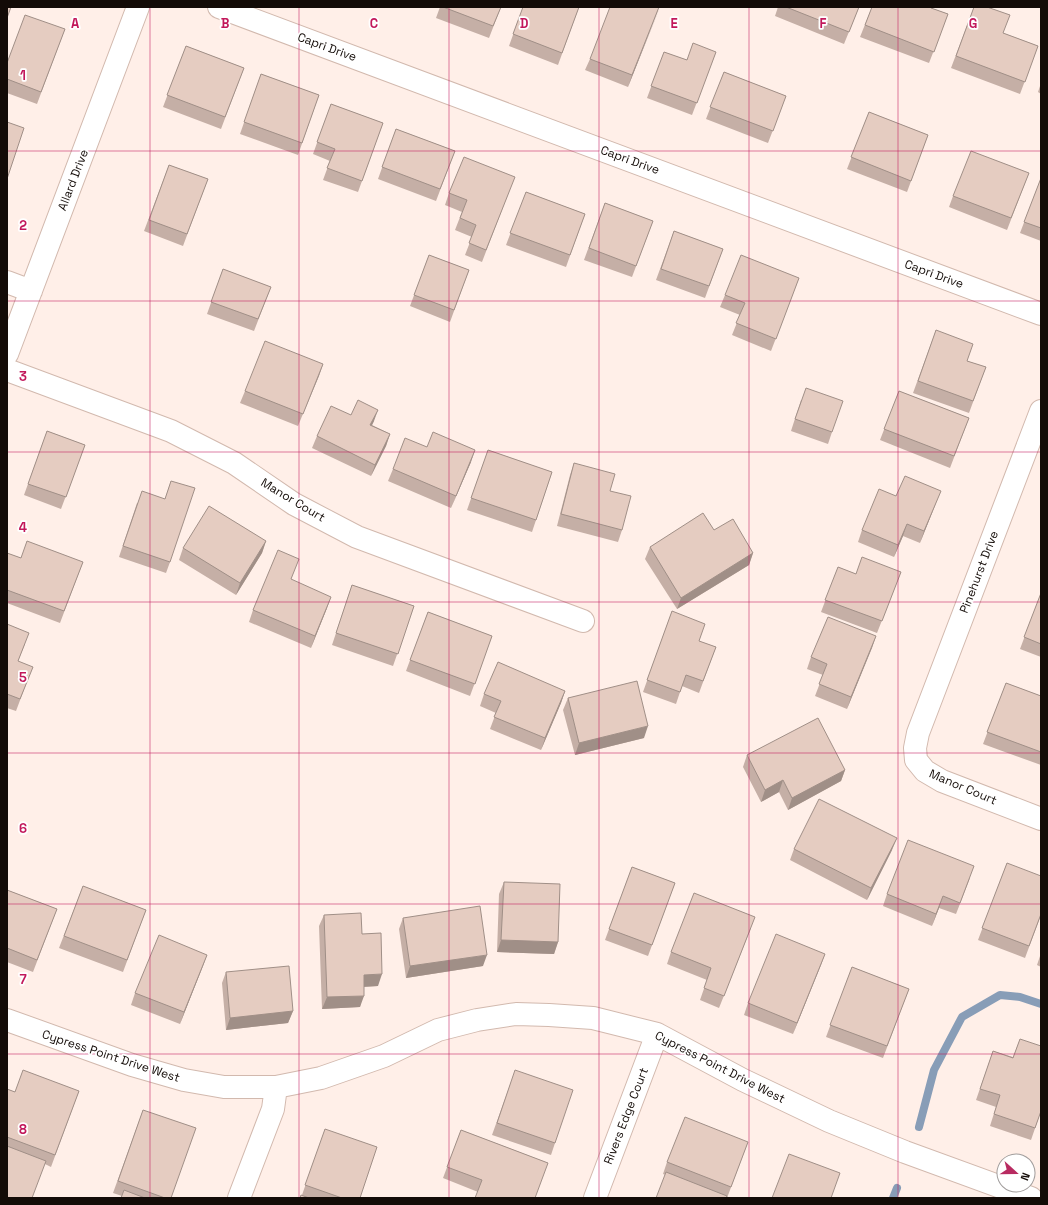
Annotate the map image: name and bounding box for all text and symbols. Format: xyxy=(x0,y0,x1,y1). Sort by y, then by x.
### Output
text: A xyxy=(71,15,80,32)
text: B xyxy=(221,15,230,32)
text: C xyxy=(370,15,378,32)
text: D xyxy=(520,15,529,32)
text: E xyxy=(670,15,678,32)
text: F xyxy=(820,15,827,32)
text: G xyxy=(969,15,977,32)
street label: Capri Drive xyxy=(295,29,359,65)
text: 1 xyxy=(20,67,26,84)
street label: Capri Drive xyxy=(598,142,662,178)
street label: Allard Drive xyxy=(54,147,92,213)
text: 2 xyxy=(19,217,27,234)
street label: Capri Drive xyxy=(902,256,966,292)
text: 3 xyxy=(19,368,27,385)
street label: Manor Court xyxy=(258,475,328,525)
text: 4 xyxy=(19,519,27,536)
street label: Pinehurst Drive xyxy=(956,528,1002,616)
text: 5 xyxy=(19,669,27,686)
street label: Manor Court xyxy=(927,766,999,808)
text: 6 xyxy=(19,820,27,837)
text: 7 xyxy=(19,971,27,988)
street label: Cypress Point Drive West xyxy=(40,1026,182,1086)
street label: Cypress Point Drive West xyxy=(652,1027,788,1107)
street label: Rivers Edge Court xyxy=(600,1065,652,1167)
text: 8 xyxy=(19,1121,27,1138)
north arrow xyxy=(996,1153,1036,1193)
text: N xyxy=(1017,1171,1033,1183)

